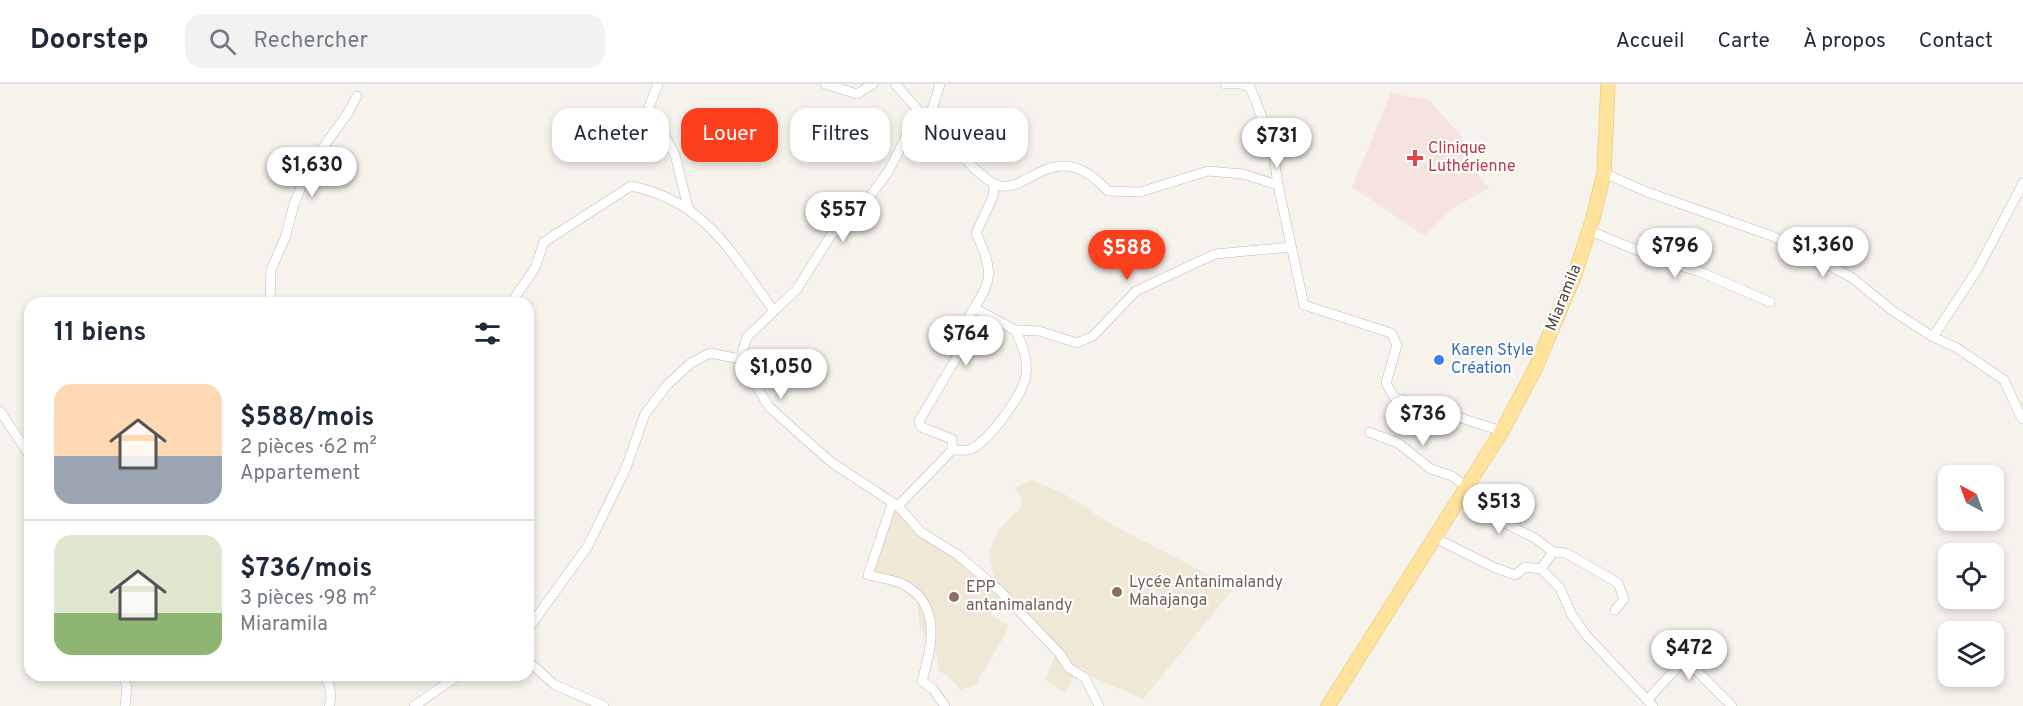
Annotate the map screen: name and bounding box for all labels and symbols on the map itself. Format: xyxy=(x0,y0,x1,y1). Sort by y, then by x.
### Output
pin: $731 xyxy=(1241,118,1313,169)
place label: Clinique Luthérienne xyxy=(1428,139,1516,177)
pin: $1,630 xyxy=(263,147,361,198)
marker: Clinique Luthérienne xyxy=(1406,149,1424,167)
pin: $557 xyxy=(807,192,879,243)
pin: $1,360 xyxy=(1774,227,1872,278)
pin: $796 xyxy=(1639,228,1711,279)
pin: $588 xyxy=(1091,230,1163,281)
street label: Miaramila xyxy=(1542,262,1586,334)
pin: $764 xyxy=(930,316,1002,367)
place label: Karen Style Création xyxy=(1451,341,1534,379)
pin: $1,050 xyxy=(732,349,830,400)
marker: Karen Style Création xyxy=(1432,353,1446,367)
pin: $736 xyxy=(1387,396,1459,447)
north arrow xyxy=(1938,465,2004,531)
pin: $513 xyxy=(1463,484,1535,535)
place label: Lycée Antanimalandy Mahajanga xyxy=(1129,573,1283,611)
place label: EPP antanimalandy xyxy=(966,578,1073,616)
marker: Lycée Antanimalandy Mahajanga xyxy=(1110,585,1124,599)
marker: EPP antanimalandy xyxy=(947,590,961,604)
pin: $472 xyxy=(1653,630,1725,681)

